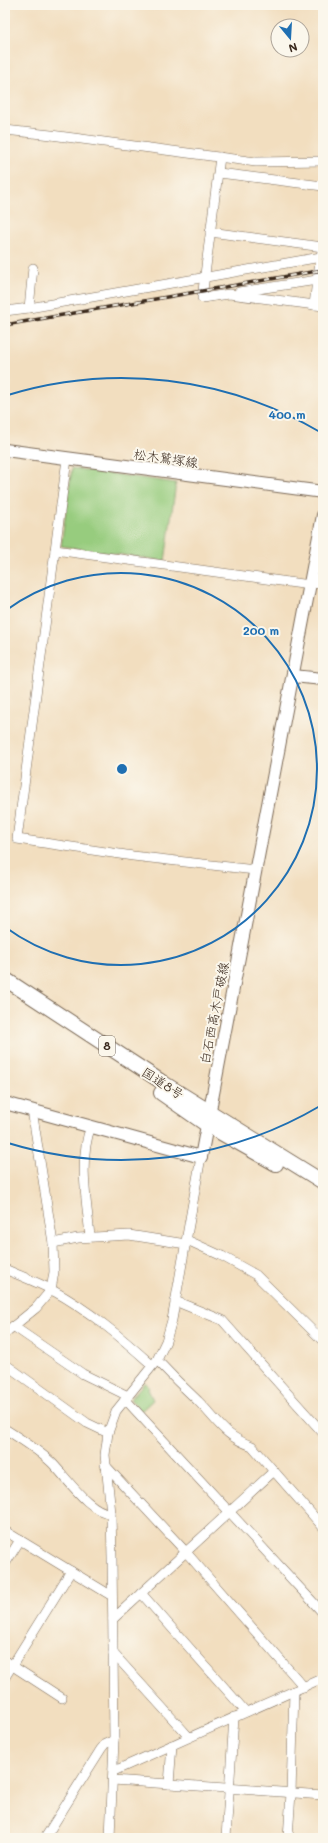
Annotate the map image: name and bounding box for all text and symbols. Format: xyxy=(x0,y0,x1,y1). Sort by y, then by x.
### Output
north arrow xyxy=(270,18,310,58)
text: N xyxy=(287,40,300,56)
text: 400 m xyxy=(269,406,305,422)
street label: 松木鷲塚線 xyxy=(133,445,200,471)
text: 200 m xyxy=(243,622,279,638)
centre of rings xyxy=(115,762,129,776)
street label: 白石西高木戸破線 xyxy=(195,959,232,1066)
road number: 8 xyxy=(99,1036,115,1056)
street label: 国道8号 xyxy=(139,1063,188,1102)

